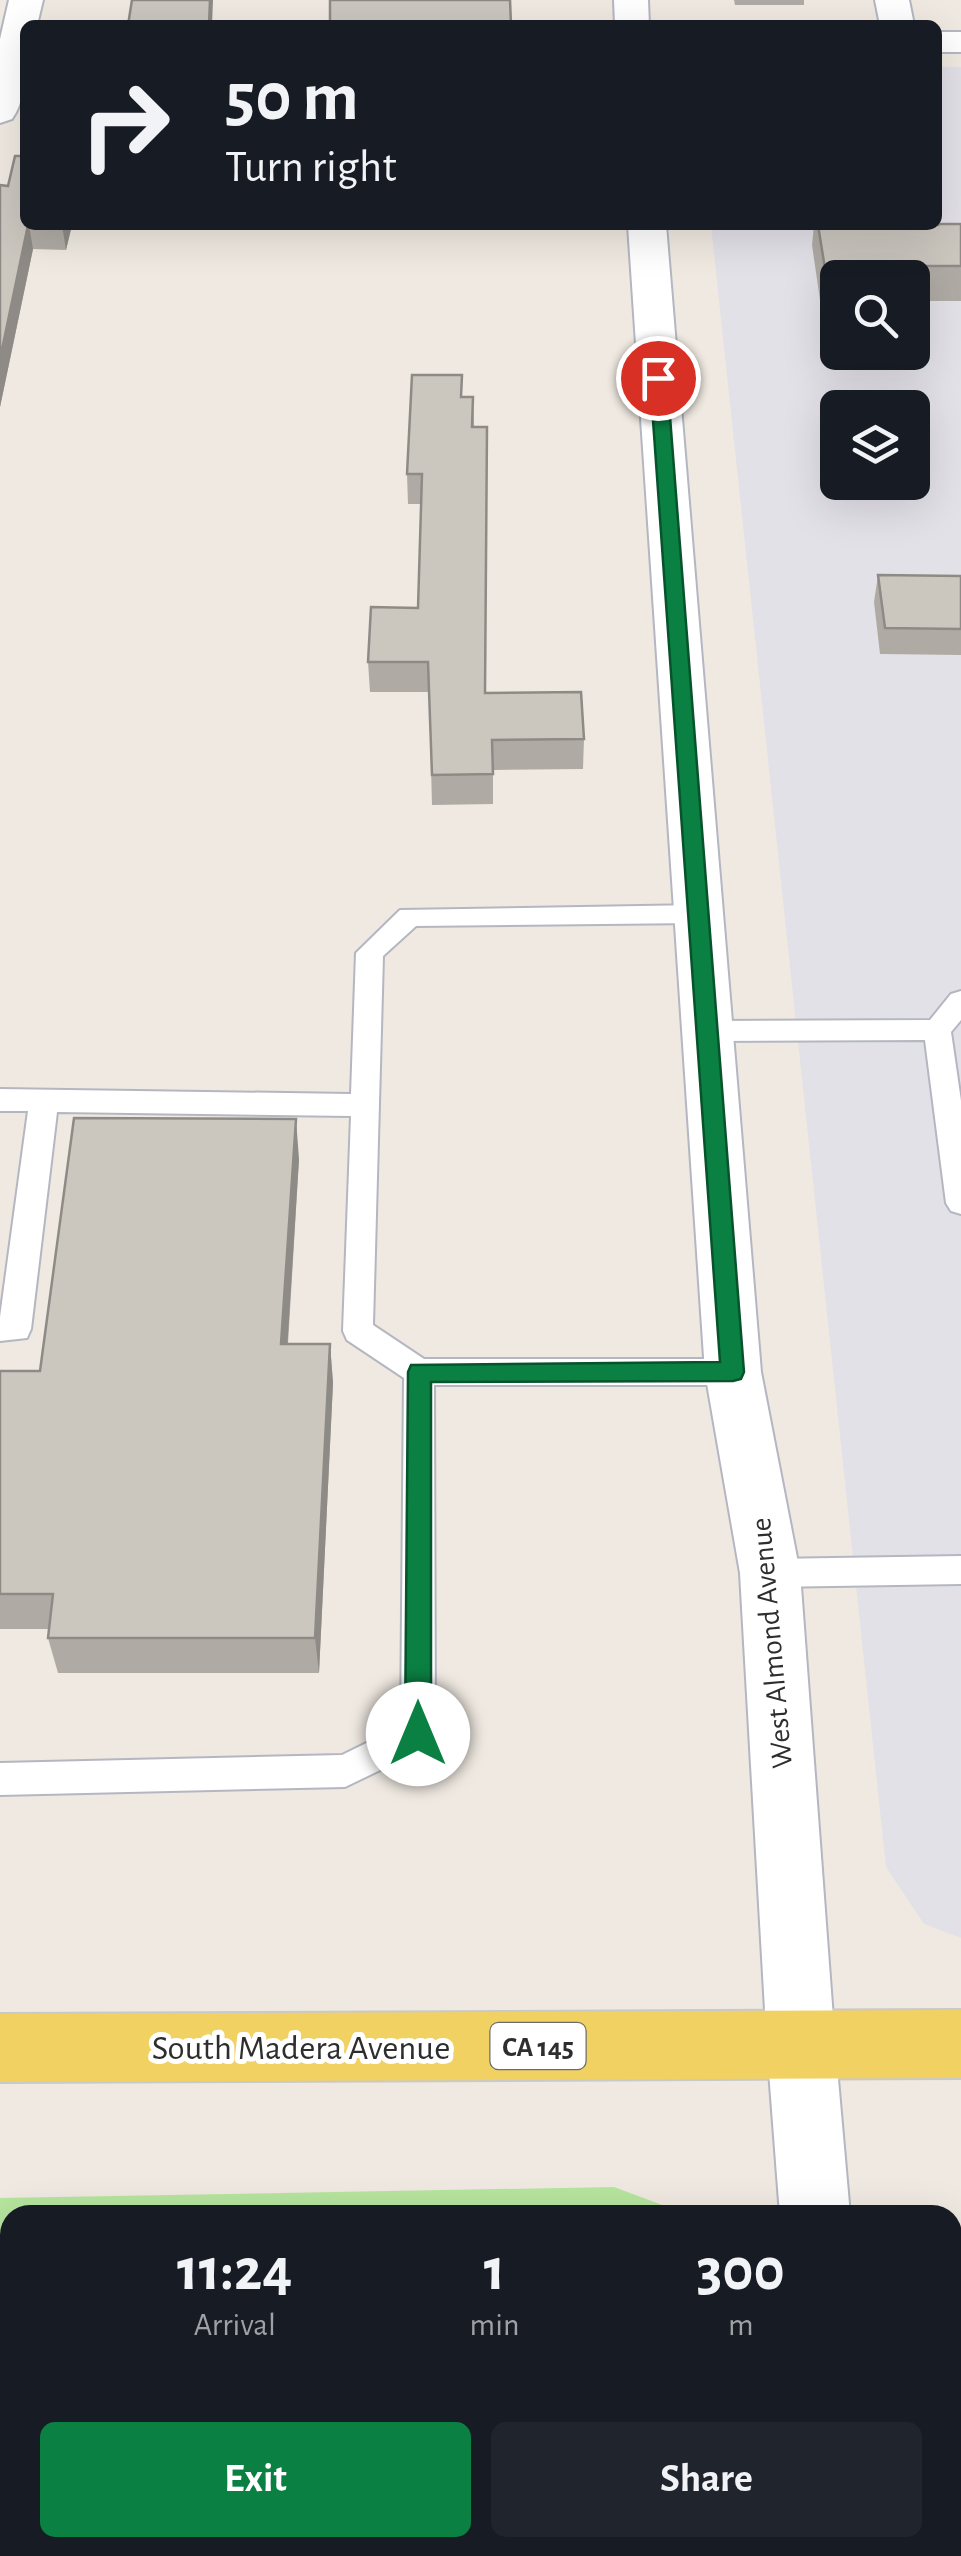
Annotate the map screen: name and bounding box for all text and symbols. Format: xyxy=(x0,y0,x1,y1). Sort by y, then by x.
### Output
icon: right xyxy=(60,60,190,190)
text: 50 m xyxy=(225,63,359,133)
text: Turn right xyxy=(225,145,397,190)
map controls xyxy=(820,260,930,500)
button: search xyxy=(820,260,930,370)
pin xyxy=(616,336,701,421)
icon: arrive xyxy=(631,351,686,406)
button: layers xyxy=(820,390,930,500)
street label: West Almond Avenue xyxy=(746,1516,798,1770)
position arrow xyxy=(366,1682,470,1786)
road number: CA 145 xyxy=(490,2023,586,2069)
street label: South Madera Avenue xyxy=(152,2031,450,2066)
text: 11:24 xyxy=(177,2241,292,2301)
text: 1 xyxy=(484,2241,505,2301)
text: 300 xyxy=(696,2241,785,2301)
text: Arrival xyxy=(194,2309,276,2341)
text: min xyxy=(470,2309,519,2341)
text: m xyxy=(728,2309,753,2341)
button: Exit xyxy=(40,2422,471,2537)
button: Share xyxy=(491,2422,922,2537)

